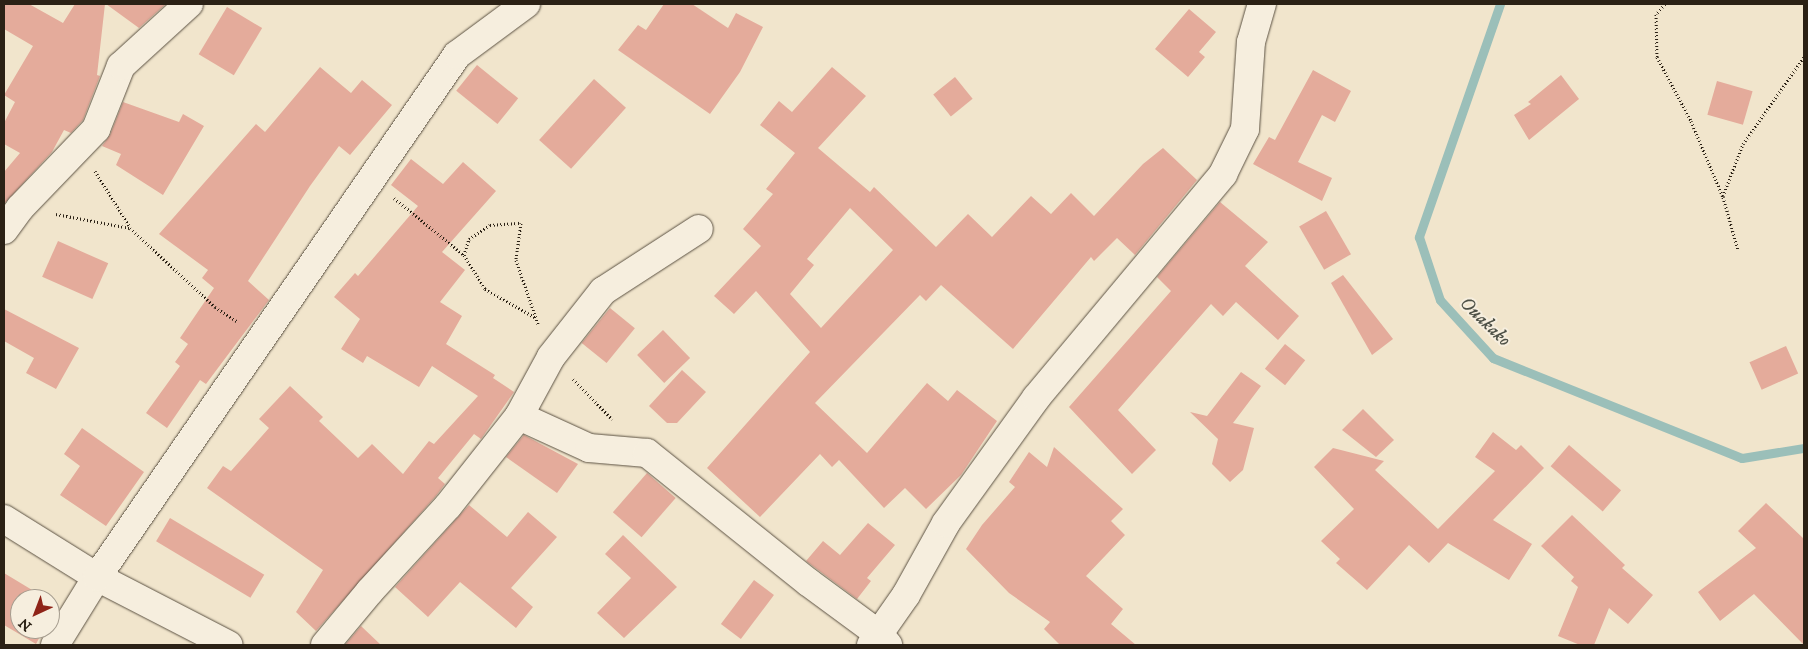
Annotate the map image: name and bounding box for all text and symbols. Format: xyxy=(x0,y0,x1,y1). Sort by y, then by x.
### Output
water label: Ouakako xyxy=(1455,292,1515,352)
north arrow xyxy=(10,589,60,639)
text: N xyxy=(15,614,36,635)

